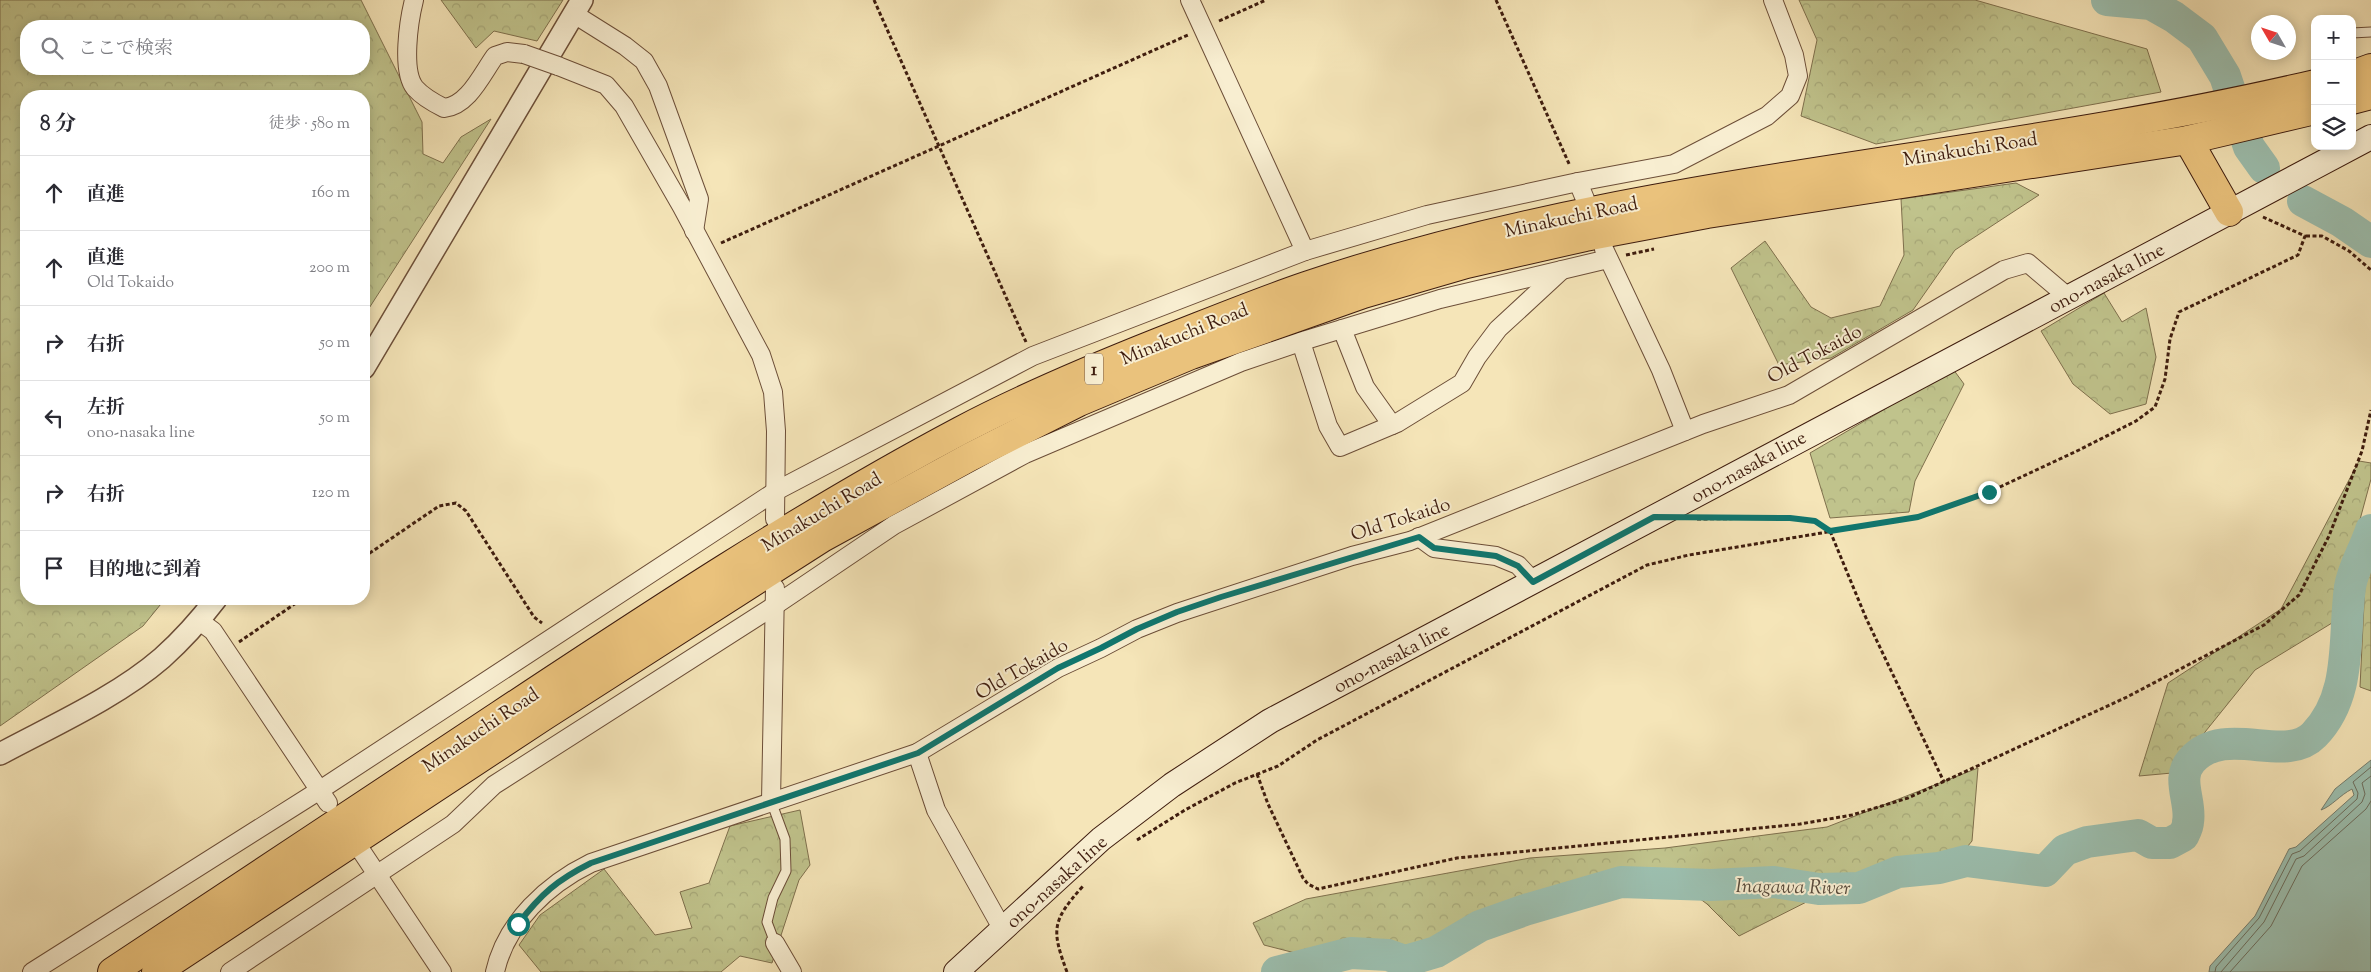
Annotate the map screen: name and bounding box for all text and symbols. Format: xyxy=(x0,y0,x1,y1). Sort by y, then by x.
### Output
north arrow xyxy=(2251,15,2296,60)
map controls xyxy=(2311,15,2356,150)
button: + xyxy=(2311,15,2356,60)
search box xyxy=(20,20,370,75)
icon: search xyxy=(38,34,66,62)
text: ここで検索 xyxy=(78,36,173,63)
button: − xyxy=(2311,60,2356,105)
button: layers xyxy=(2311,105,2356,150)
text: 8 分 xyxy=(40,110,76,140)
text: 徒歩 · 580 m xyxy=(269,113,350,136)
street label: Minakuchi Road xyxy=(1901,126,2040,174)
icon: ahead xyxy=(40,179,68,207)
text: 直進 xyxy=(87,182,125,209)
text: 160 m xyxy=(312,182,350,205)
street label: Minakuchi Road xyxy=(1502,191,1641,246)
street label: ono-nasaka line xyxy=(2044,237,2170,321)
text: 直進 xyxy=(87,245,125,272)
icon: ahead xyxy=(40,254,68,282)
text: 200 m xyxy=(309,257,350,280)
text: Old Tokaido xyxy=(87,272,174,295)
street label: Minakuchi Road xyxy=(1117,297,1253,373)
street label: Old Tokaido xyxy=(1763,319,1867,391)
icon: right xyxy=(40,329,68,357)
text: 右折 xyxy=(87,332,125,359)
text: 50 m xyxy=(319,332,350,355)
road number: 1 xyxy=(1085,354,1103,384)
text: 左折 xyxy=(87,395,125,422)
icon: left xyxy=(40,404,68,432)
text: 50 m xyxy=(319,407,350,430)
text: ono-nasaka line xyxy=(87,422,195,445)
street label: ono-nasaka line xyxy=(1687,425,1812,511)
street label: Minakuchi Road xyxy=(757,467,888,560)
icon: right xyxy=(40,479,68,507)
route end xyxy=(1978,481,2001,504)
text: 右折 xyxy=(87,482,125,509)
text: 120 m xyxy=(312,482,350,505)
street label: Old Tokaido xyxy=(1347,492,1454,549)
icon: arrive xyxy=(40,554,68,582)
text: 目的地に到着 xyxy=(87,557,201,584)
street label: ono-nasaka line xyxy=(1329,617,1455,701)
street label: Old Tokaido xyxy=(971,633,1074,708)
street label: Minakuchi Road xyxy=(418,682,545,780)
street label: ono-nasaka line xyxy=(1001,830,1114,936)
water label: Inagawa River xyxy=(1735,873,1851,904)
route start xyxy=(507,913,530,936)

